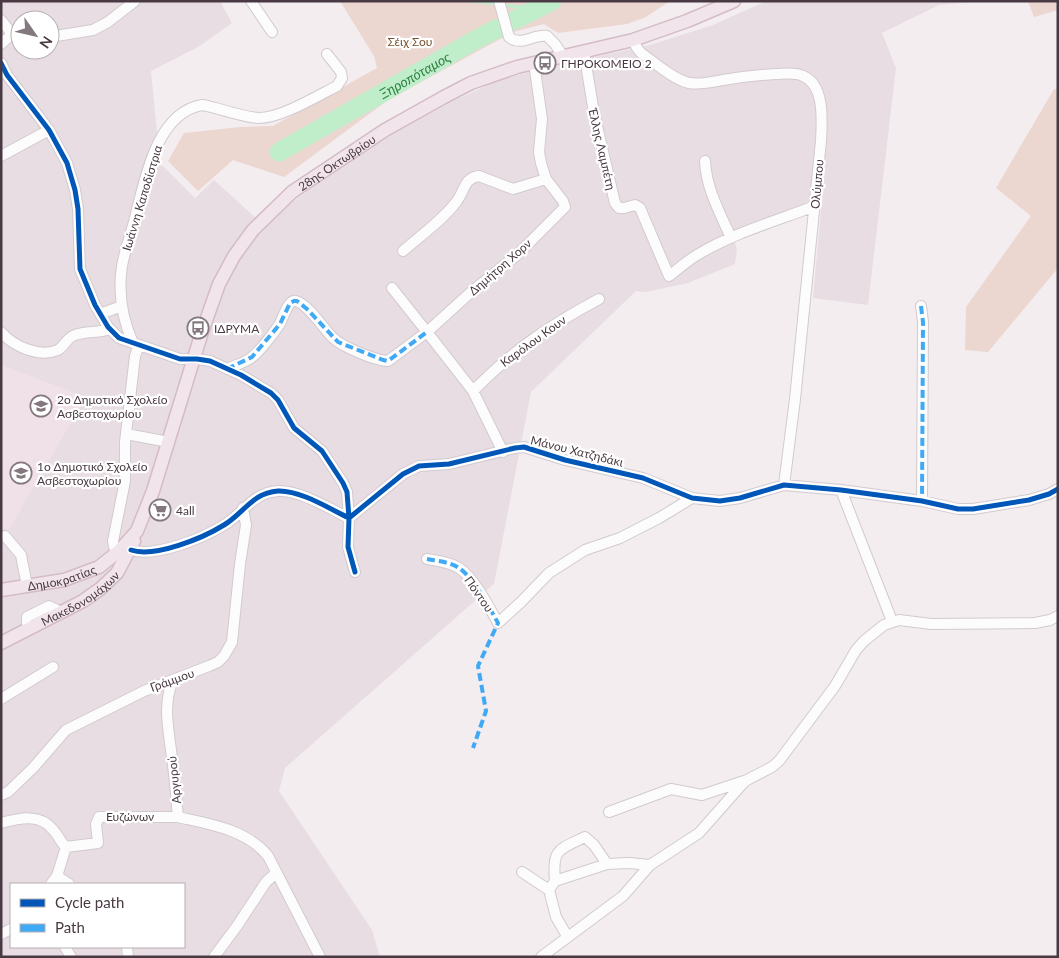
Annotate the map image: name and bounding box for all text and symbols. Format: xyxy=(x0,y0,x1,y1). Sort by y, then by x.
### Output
north arrow xyxy=(10,10,60,60)
text: N xyxy=(36,33,56,52)
park label: Σέιχ Σου xyxy=(387,34,433,49)
water label: Ξηροπόταμος xyxy=(376,47,454,102)
bus stop icon: ΓΗΡΟΚΟΜΕΙΟ 2 xyxy=(533,51,557,75)
place label: ΓΗΡΟΚΟΜΕΙΟ 2 xyxy=(561,56,652,71)
street label: Έλλης Λαμπέτη xyxy=(585,107,619,191)
street label: 28ης Οκτωβρίου xyxy=(295,131,378,193)
street label: Ιωάννη Καποδίστρια xyxy=(119,142,165,253)
street label: Ολύμπου xyxy=(807,158,827,210)
street label: Δημήτρη Χορν xyxy=(466,236,534,298)
street label: Καρόλου Κουν xyxy=(497,312,569,370)
bus stop icon: ΙΔΡΥΜΑ xyxy=(186,316,210,340)
place label: ΙΔΡΥΜΑ xyxy=(214,321,260,336)
place label: 2ο Δημοτικό Σχολείο Ασβεστοχωρίου xyxy=(57,392,168,421)
school or university icon: 2ο Δημοτικό Σχολείο Ασβεστοχωρίου xyxy=(29,394,53,418)
street label: Μάνου Χατζηδάκι xyxy=(529,432,626,470)
place label: 1ο Δημοτικό Σχολείο Ασβεστοχωρίου xyxy=(37,459,148,488)
school or university icon: 1ο Δημοτικό Σχολείο Ασβεστοχωρίου xyxy=(9,461,33,485)
supermarket icon: 4all xyxy=(148,498,172,522)
place label: 4all xyxy=(176,503,195,518)
street label: Δημοκρατίας xyxy=(26,561,98,593)
street label: Μακεδονομάχων xyxy=(38,568,122,629)
street label: Πόντου xyxy=(461,573,497,615)
street label: Γράμμου xyxy=(148,665,196,695)
street label: Αργυρού xyxy=(164,755,184,805)
street label: Ευζώνων xyxy=(106,809,154,824)
legend xyxy=(10,883,185,948)
text: Cycle path xyxy=(55,893,124,911)
text: Path xyxy=(55,918,85,936)

